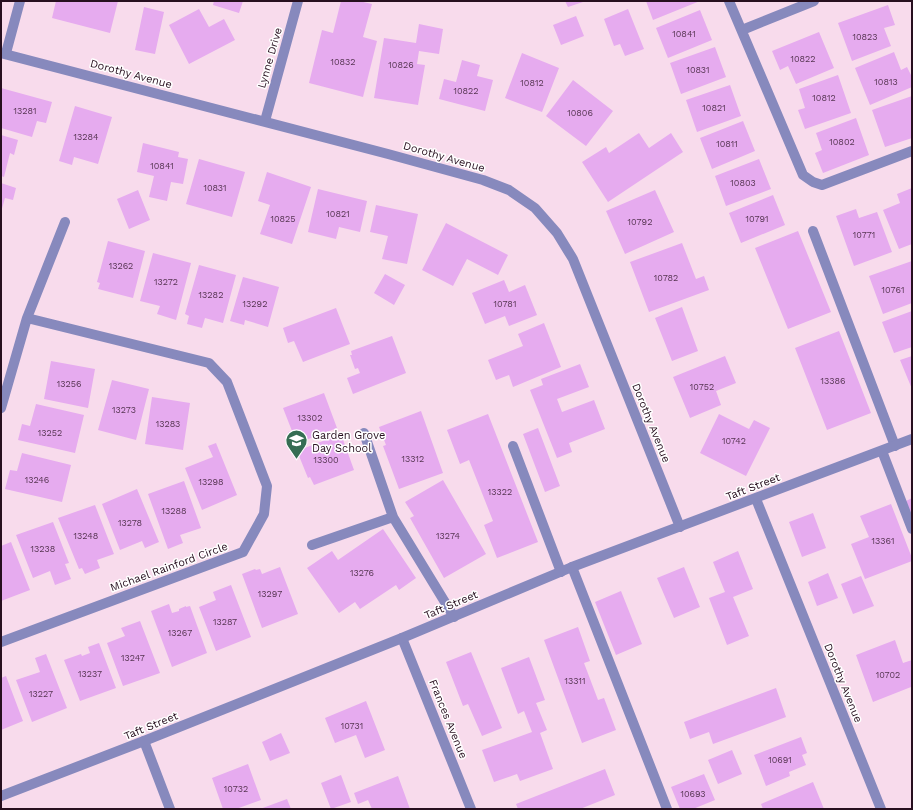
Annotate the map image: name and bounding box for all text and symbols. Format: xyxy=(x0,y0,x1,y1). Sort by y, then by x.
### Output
street label: Lynne Drive xyxy=(255,26,285,90)
house number: 10841 xyxy=(672,29,696,39)
house number: 10823 xyxy=(852,32,878,42)
house number: 10822 xyxy=(790,54,816,64)
street label: Dorothy Avenue xyxy=(89,57,173,91)
house number: 10832 xyxy=(331,57,355,67)
house number: 10826 xyxy=(388,60,414,70)
house number: 10831 xyxy=(686,65,710,75)
house number: 10813 xyxy=(874,77,898,87)
house number: 10812 xyxy=(520,78,544,88)
house number: 10822 xyxy=(453,86,479,96)
house number: 10812 xyxy=(812,93,836,103)
house number: 10821 xyxy=(702,103,726,113)
house number: 13281 xyxy=(13,106,37,116)
house number: 10806 xyxy=(567,108,593,118)
house number: 13284 xyxy=(73,132,99,142)
house number: 10802 xyxy=(829,137,855,147)
street label: Dorothy Avenue xyxy=(402,139,486,175)
house number: 10811 xyxy=(716,139,738,149)
house number: 10841 xyxy=(150,161,174,171)
house number: 10803 xyxy=(730,178,756,188)
house number: 10831 xyxy=(203,183,227,193)
house number: 10821 xyxy=(326,209,350,219)
house number: 10825 xyxy=(270,214,296,224)
house number: 10791 xyxy=(745,214,769,224)
house number: 10792 xyxy=(628,217,652,227)
house number: 10771 xyxy=(853,230,875,240)
house number: 13262 xyxy=(109,261,133,271)
house number: 10782 xyxy=(654,273,678,283)
house number: 13272 xyxy=(154,277,178,287)
house number: 10761 xyxy=(882,285,904,295)
house number: 13282 xyxy=(199,290,223,300)
house number: 13292 xyxy=(243,299,267,309)
house number: 10781 xyxy=(494,299,516,309)
house number: 13386 xyxy=(820,376,846,386)
house number: 13256 xyxy=(57,379,81,389)
street label: Dorothy Avenue xyxy=(629,382,673,464)
house number: 10752 xyxy=(690,382,714,392)
house number: 13273 xyxy=(112,405,136,415)
house number: 13302 xyxy=(298,413,322,423)
house number: 13283 xyxy=(156,419,180,429)
house number: 13252 xyxy=(38,428,62,438)
school or university icon: Garden Grove Day School xyxy=(284,428,310,461)
place label: Garden Grove Day School xyxy=(312,429,385,455)
house number: 10742 xyxy=(722,436,746,446)
house number: 13312 xyxy=(402,454,424,464)
house number: 13300 xyxy=(313,455,339,465)
street label: Taft Street xyxy=(724,471,782,503)
house number: 13246 xyxy=(25,475,49,485)
house number: 13298 xyxy=(198,477,224,487)
house number: 13322 xyxy=(488,487,512,497)
house number: 13288 xyxy=(161,506,187,516)
house number: 13278 xyxy=(118,518,142,528)
house number: 13248 xyxy=(74,531,98,541)
house number: 13274 xyxy=(436,531,460,541)
house number: 13361 xyxy=(872,536,895,546)
street label: Michael Rainford Circle xyxy=(108,540,230,594)
house number: 13238 xyxy=(31,544,55,554)
house number: 13276 xyxy=(350,568,374,578)
street label: Taft Street xyxy=(422,588,480,622)
house number: 13297 xyxy=(258,589,282,599)
house number: 13287 xyxy=(213,617,237,627)
house number: 13267 xyxy=(168,628,192,638)
street label: Dorothy Avenue xyxy=(821,642,865,724)
house number: 13247 xyxy=(121,653,145,663)
house number: 13237 xyxy=(78,669,102,679)
house number: 10702 xyxy=(876,670,900,680)
house number: 13311 xyxy=(564,676,586,686)
street label: Frances Avenue xyxy=(426,678,470,760)
house number: 13227 xyxy=(29,689,53,699)
street label: Taft Street xyxy=(122,709,180,743)
house number: 10731 xyxy=(341,721,363,731)
house number: 10691 xyxy=(768,755,792,765)
house number: 10732 xyxy=(224,784,248,794)
house number: 10693 xyxy=(680,789,706,799)

